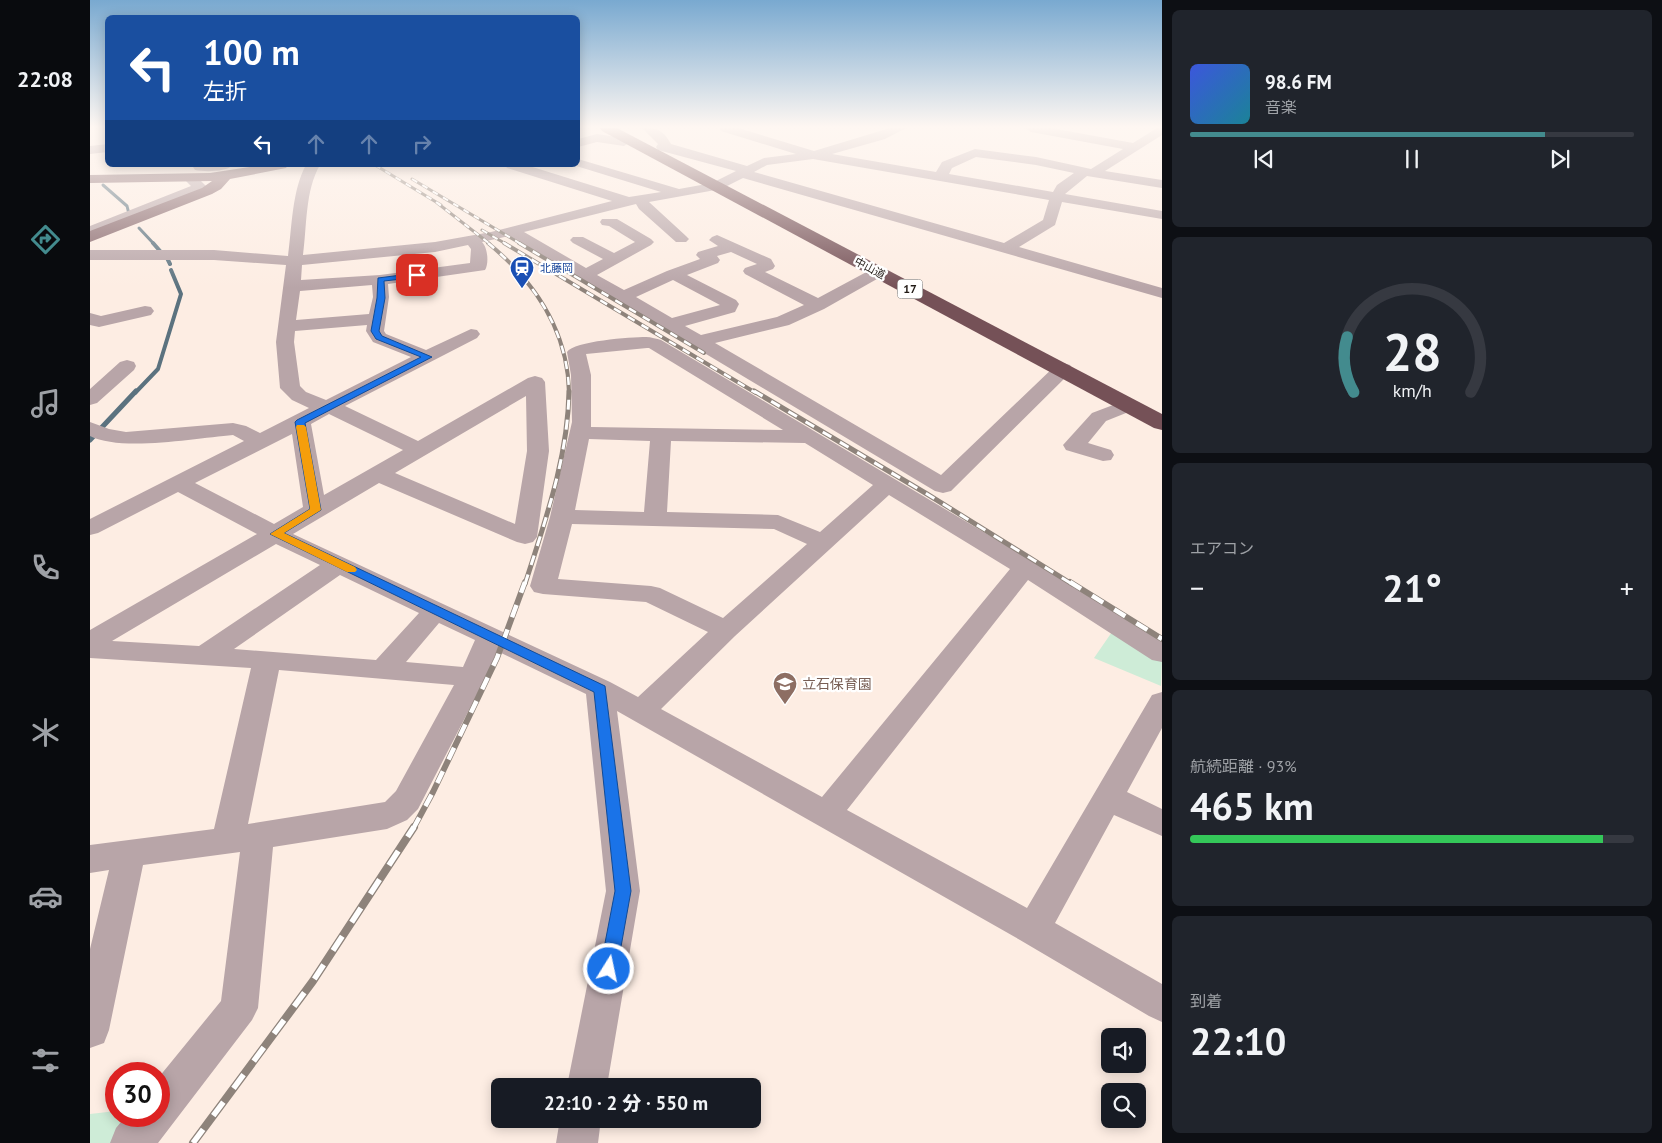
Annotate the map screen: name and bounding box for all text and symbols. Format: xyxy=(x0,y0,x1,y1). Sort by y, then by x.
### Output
text: 100 m xyxy=(203,29,300,75)
icon: left xyxy=(120,35,185,100)
text: 22:08 xyxy=(17,65,73,93)
text: 98.6 FM xyxy=(1265,70,1332,94)
text: 左折 xyxy=(203,77,247,105)
text: 音楽 xyxy=(1265,97,1297,117)
icon: left xyxy=(249,130,277,158)
icon: ahead xyxy=(302,130,330,158)
icon: ahead xyxy=(355,130,383,158)
icon: right xyxy=(408,130,436,158)
icon: previous xyxy=(1250,145,1278,173)
icon: pause xyxy=(1398,145,1426,173)
icon: next xyxy=(1546,145,1574,173)
icon: directions xyxy=(28,222,63,257)
pin xyxy=(396,254,438,296)
street label: 中山道 xyxy=(852,254,888,282)
station icon: 北藤岡 xyxy=(509,255,535,289)
icon: arrive xyxy=(403,261,431,289)
place label: 北藤岡 xyxy=(540,261,573,275)
road number: 17 xyxy=(898,280,922,298)
text: 28 xyxy=(1383,318,1441,385)
text: km/h xyxy=(1392,379,1432,402)
icon: music xyxy=(28,386,63,421)
text: エアコン xyxy=(1190,538,1254,558)
icon: phone xyxy=(28,550,63,585)
text: 21° xyxy=(1382,563,1442,612)
text: − xyxy=(1190,569,1204,606)
text: + xyxy=(1620,569,1634,606)
school or university icon: 立石保育園 xyxy=(772,671,798,705)
place label: 立石保育園 xyxy=(802,675,872,693)
icon: climate xyxy=(28,715,63,750)
text: 航続距離 · 93% xyxy=(1190,756,1297,776)
text: 465 km xyxy=(1190,781,1314,830)
icon: car xyxy=(28,879,63,914)
position arrow xyxy=(582,942,634,994)
text: 到着 xyxy=(1190,991,1222,1011)
text: 22:10 xyxy=(1190,1016,1286,1065)
map controls xyxy=(1101,1028,1146,1128)
button: sound xyxy=(1101,1028,1146,1073)
icon: filters xyxy=(28,1043,63,1078)
speed limit sign: 30 xyxy=(105,1062,170,1127)
button: search xyxy=(1101,1083,1146,1128)
text: 22:10 · 2 分 · 550 m xyxy=(544,1091,708,1115)

